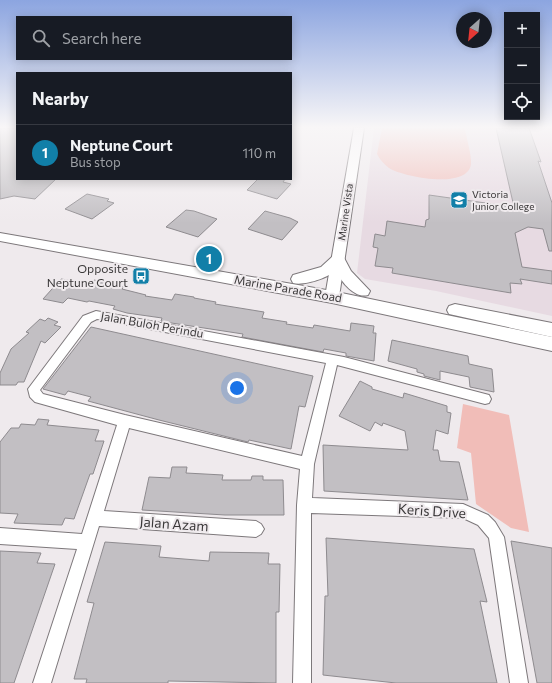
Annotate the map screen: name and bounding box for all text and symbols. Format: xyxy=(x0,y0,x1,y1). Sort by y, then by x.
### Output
north arrow xyxy=(456,12,492,48)
map controls xyxy=(504,12,540,120)
button: + xyxy=(504,12,540,48)
search box xyxy=(16,16,292,60)
icon: search xyxy=(30,27,52,49)
text: Search here xyxy=(62,29,141,47)
button: − xyxy=(504,48,540,84)
button: locate xyxy=(504,84,540,120)
text: Nearby xyxy=(32,88,89,109)
text: Neptune Court xyxy=(70,136,173,154)
text: 1 xyxy=(42,145,48,161)
text: 110 m xyxy=(243,145,276,161)
text: Bus stop xyxy=(70,154,121,170)
street label: Marine Vista xyxy=(335,183,355,241)
place label: Victoria Junior College xyxy=(472,188,534,212)
school or university icon: Victoria Junior College xyxy=(449,190,469,210)
pin: 1 xyxy=(196,244,222,274)
place label: Opposite Neptune Court xyxy=(47,261,128,289)
bus stop icon: Opposite Neptune Court xyxy=(131,266,151,286)
street label: Marine Parade Road xyxy=(233,272,343,304)
street label: Jalan Buloh Perindu xyxy=(99,308,205,341)
your location xyxy=(227,378,247,398)
street label: Keris Drive xyxy=(397,500,467,521)
street label: Jalan Azam xyxy=(139,513,209,534)

